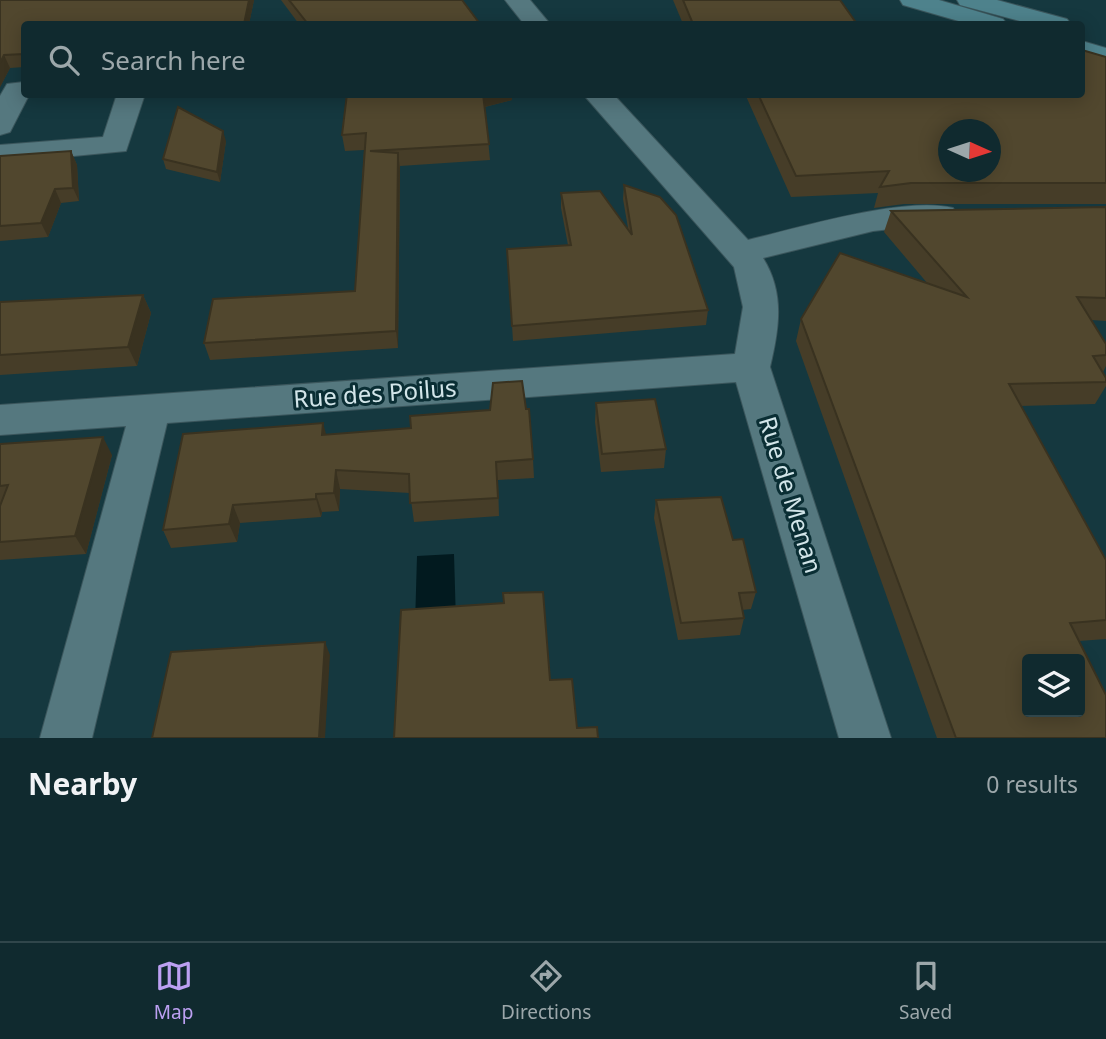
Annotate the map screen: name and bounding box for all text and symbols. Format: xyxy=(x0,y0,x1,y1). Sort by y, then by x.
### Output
search box xyxy=(21,21,1085,98)
icon: search xyxy=(45,41,83,79)
text: Search here xyxy=(101,42,246,78)
north arrow xyxy=(938,119,1001,182)
street label: Rue des Poilus xyxy=(292,370,458,415)
street label: Rue de Menan xyxy=(752,412,831,577)
map controls xyxy=(1022,654,1085,717)
button: layers xyxy=(1022,654,1085,717)
text: Nearby xyxy=(28,763,137,804)
text: 0 results xyxy=(986,768,1078,800)
tab: Map xyxy=(154,957,193,1025)
tab: Directions xyxy=(501,957,591,1025)
tab: Saved xyxy=(899,957,952,1025)

